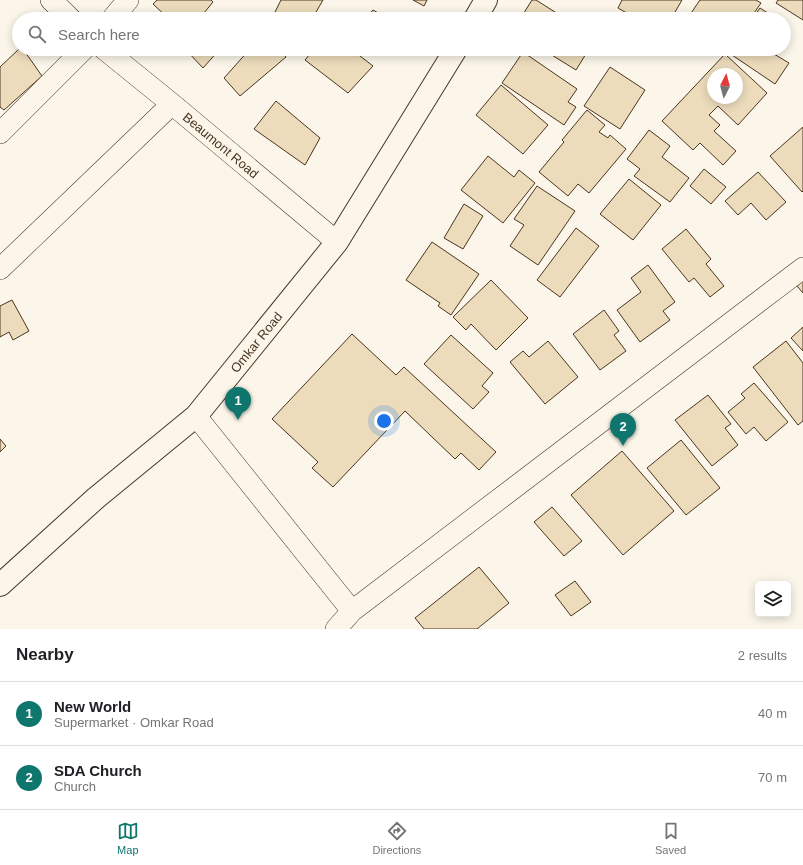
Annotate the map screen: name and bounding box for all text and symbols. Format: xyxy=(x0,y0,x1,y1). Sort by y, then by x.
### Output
search box xyxy=(12,12,791,56)
icon: search xyxy=(26,23,48,45)
text: Search here xyxy=(58,26,140,43)
north arrow xyxy=(707,68,743,104)
street label: Beaumont Road xyxy=(180,109,261,181)
street label: Omkar Road xyxy=(227,309,285,376)
pin: 1 xyxy=(225,387,251,420)
your location xyxy=(374,411,394,431)
pin: 2 xyxy=(610,413,636,446)
map controls xyxy=(755,581,791,617)
button: layers xyxy=(755,581,791,617)
text: Nearby xyxy=(16,645,74,664)
text: 2 results xyxy=(738,648,787,663)
text: New World xyxy=(54,698,131,715)
text: 1 xyxy=(25,706,33,721)
text: 40 m xyxy=(758,706,787,721)
text: Supermarket · Omkar Road xyxy=(54,715,214,730)
text: SDA Church xyxy=(54,762,142,779)
text: 2 xyxy=(25,770,33,785)
text: 70 m xyxy=(758,770,787,785)
text: Church xyxy=(54,779,96,794)
tab: Map xyxy=(117,820,139,856)
tab: Directions xyxy=(372,820,421,856)
tab: Saved xyxy=(655,820,686,856)

